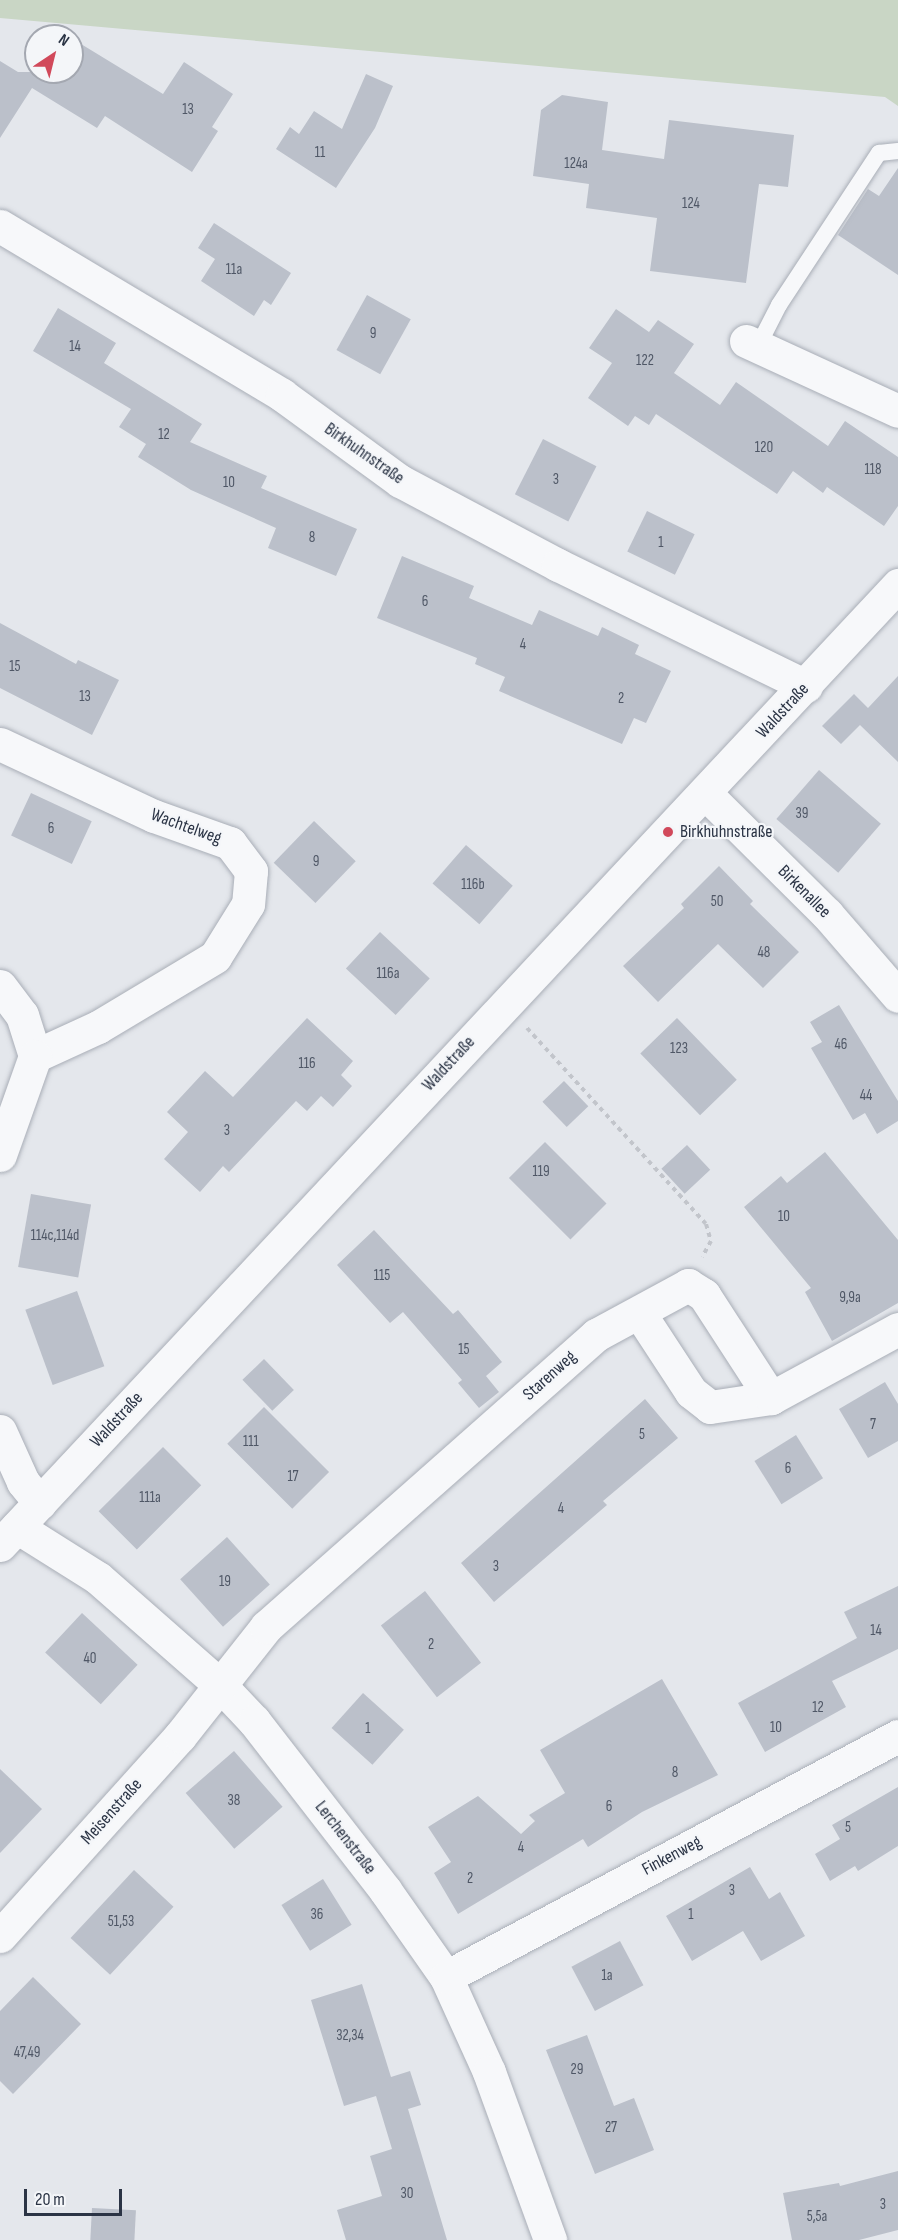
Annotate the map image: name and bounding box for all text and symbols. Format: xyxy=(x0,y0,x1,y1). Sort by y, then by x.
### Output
north arrow xyxy=(24,24,84,84)
text: N xyxy=(55,30,72,51)
house number: 13 xyxy=(182,101,194,119)
house number: 11 xyxy=(315,144,325,162)
house number: 124a xyxy=(564,155,588,173)
house number: 124 xyxy=(682,195,700,213)
house number: 11a xyxy=(226,261,242,279)
house number: 9 xyxy=(370,325,376,343)
house number: 14 xyxy=(69,338,81,356)
house number: 122 xyxy=(636,352,654,370)
street label: Birkhuhnstraße xyxy=(320,419,408,489)
house number: 12 xyxy=(158,426,170,444)
house number: 120 xyxy=(755,439,773,457)
house number: 118 xyxy=(864,461,882,479)
house number: 3 xyxy=(553,471,559,489)
house number: 10 xyxy=(223,474,235,492)
house number: 8 xyxy=(309,529,315,547)
house number: 1 xyxy=(658,534,664,552)
house number: 6 xyxy=(422,593,428,611)
house number: 4 xyxy=(520,636,526,654)
house number: 15 xyxy=(9,658,21,676)
street label: Waldstraße xyxy=(752,679,814,743)
house number: 13 xyxy=(79,688,91,706)
house number: 2 xyxy=(618,690,624,708)
street label: Wachtelweg xyxy=(148,804,224,850)
house number: 39 xyxy=(796,805,808,823)
house number: 6 xyxy=(48,820,54,838)
place label: Birkhuhnstraße xyxy=(680,821,773,843)
marker: Birkhuhnstraße xyxy=(661,825,675,839)
house number: 9 xyxy=(313,853,319,871)
street label: Birkenallee xyxy=(773,861,835,923)
house number: 116b xyxy=(461,876,485,894)
house number: 50 xyxy=(711,893,723,911)
house number: 48 xyxy=(758,944,770,962)
house number: 116a xyxy=(377,965,399,983)
street label: Waldstraße xyxy=(418,1032,480,1096)
house number: 46 xyxy=(835,1036,847,1054)
house number: 123 xyxy=(670,1040,688,1058)
house number: 116 xyxy=(298,1055,316,1073)
house number: 44 xyxy=(860,1087,872,1105)
house number: 3 xyxy=(224,1122,230,1140)
house number: 119 xyxy=(532,1163,550,1181)
house number: 10 xyxy=(778,1208,790,1226)
house number: 114c,114d xyxy=(31,1227,79,1245)
house number: 115 xyxy=(374,1267,390,1285)
house number: 9,9a xyxy=(839,1289,861,1307)
house number: 15 xyxy=(458,1341,470,1359)
street label: Starenweg xyxy=(519,1346,581,1406)
street label: Waldstraße xyxy=(86,1388,148,1452)
house number: 7 xyxy=(870,1416,876,1434)
house number: 5 xyxy=(639,1426,645,1444)
house number: 111 xyxy=(243,1433,259,1451)
house number: 6 xyxy=(785,1460,791,1478)
house number: 17 xyxy=(287,1468,299,1486)
house number: 111a xyxy=(139,1489,161,1507)
house number: 4 xyxy=(558,1500,564,1518)
house number: 3 xyxy=(493,1558,499,1576)
house number: 19 xyxy=(219,1573,231,1591)
house number: 14 xyxy=(870,1622,882,1640)
house number: 2 xyxy=(428,1636,434,1654)
house number: 40 xyxy=(84,1650,96,1668)
house number: 12 xyxy=(812,1699,824,1717)
house number: 10 xyxy=(770,1719,782,1737)
house number: 1 xyxy=(365,1720,371,1738)
house number: 8 xyxy=(672,1764,678,1782)
street label: Meisenstraße xyxy=(77,1775,147,1849)
house number: 38 xyxy=(228,1792,240,1810)
street label: Lerchenstraße xyxy=(310,1797,380,1879)
house number: 6 xyxy=(606,1798,612,1816)
house number: 5 xyxy=(845,1819,851,1837)
street label: Finkenweg xyxy=(639,1831,705,1881)
house number: 4 xyxy=(518,1839,524,1857)
house number: 2 xyxy=(467,1870,473,1888)
house number: 3 xyxy=(729,1882,735,1900)
house number: 36 xyxy=(311,1906,323,1924)
house number: 1 xyxy=(688,1906,694,1924)
house number: 51,53 xyxy=(108,1913,134,1931)
house number: 1a xyxy=(601,1967,613,1985)
house number: 32,34 xyxy=(336,2027,364,2045)
house number: 47,49 xyxy=(14,2044,40,2062)
house number: 29 xyxy=(571,2061,583,2079)
house number: 27 xyxy=(605,2119,617,2137)
scale bar xyxy=(27,2177,124,2215)
house number: 30 xyxy=(401,2185,413,2203)
text: 20 m xyxy=(35,2189,65,2210)
house number: 3 xyxy=(880,2196,886,2214)
house number: 5,5a xyxy=(807,2208,827,2226)

